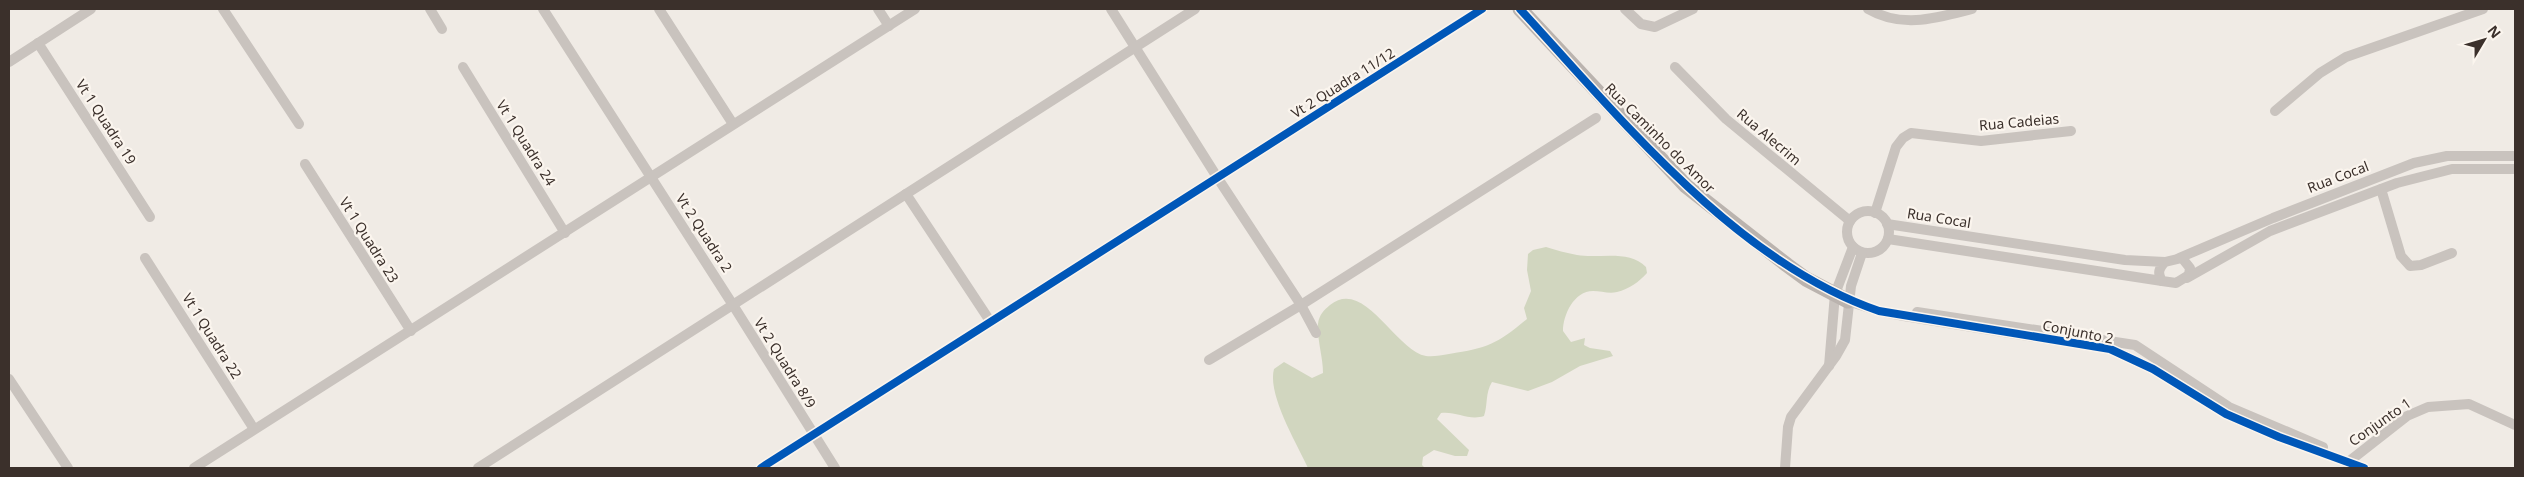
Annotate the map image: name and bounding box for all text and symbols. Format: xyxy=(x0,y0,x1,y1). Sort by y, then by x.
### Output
north arrow xyxy=(2459,15,2509,65)
text: N xyxy=(2484,21,2506,42)
street label: Vt 2 Quadra 11/12 xyxy=(1287,43,1398,122)
street label: Vt 1 Quadra 19 xyxy=(72,76,141,168)
street label: Rua Caminho do Amor xyxy=(1601,78,1720,197)
street label: Vt 1 Quadra 24 xyxy=(492,96,560,189)
street label: Rua Alecrim xyxy=(1733,104,1806,169)
street label: Rua Cadeias xyxy=(1978,109,2060,134)
street label: Rua Cocal xyxy=(2304,156,2371,197)
street label: Vt 2 Quadra 2 xyxy=(672,190,737,276)
street label: Vt 1 Quadra 23 xyxy=(335,193,403,286)
street label: Rua Cocal xyxy=(1906,203,1972,232)
street label: Vt 1 Quadra 22 xyxy=(178,289,246,382)
street label: Vt 2 Quadra 8/9 xyxy=(750,314,821,411)
street label: Conjunto 2 xyxy=(2041,315,2115,348)
street label: Conjunto 1 xyxy=(2345,393,2415,450)

